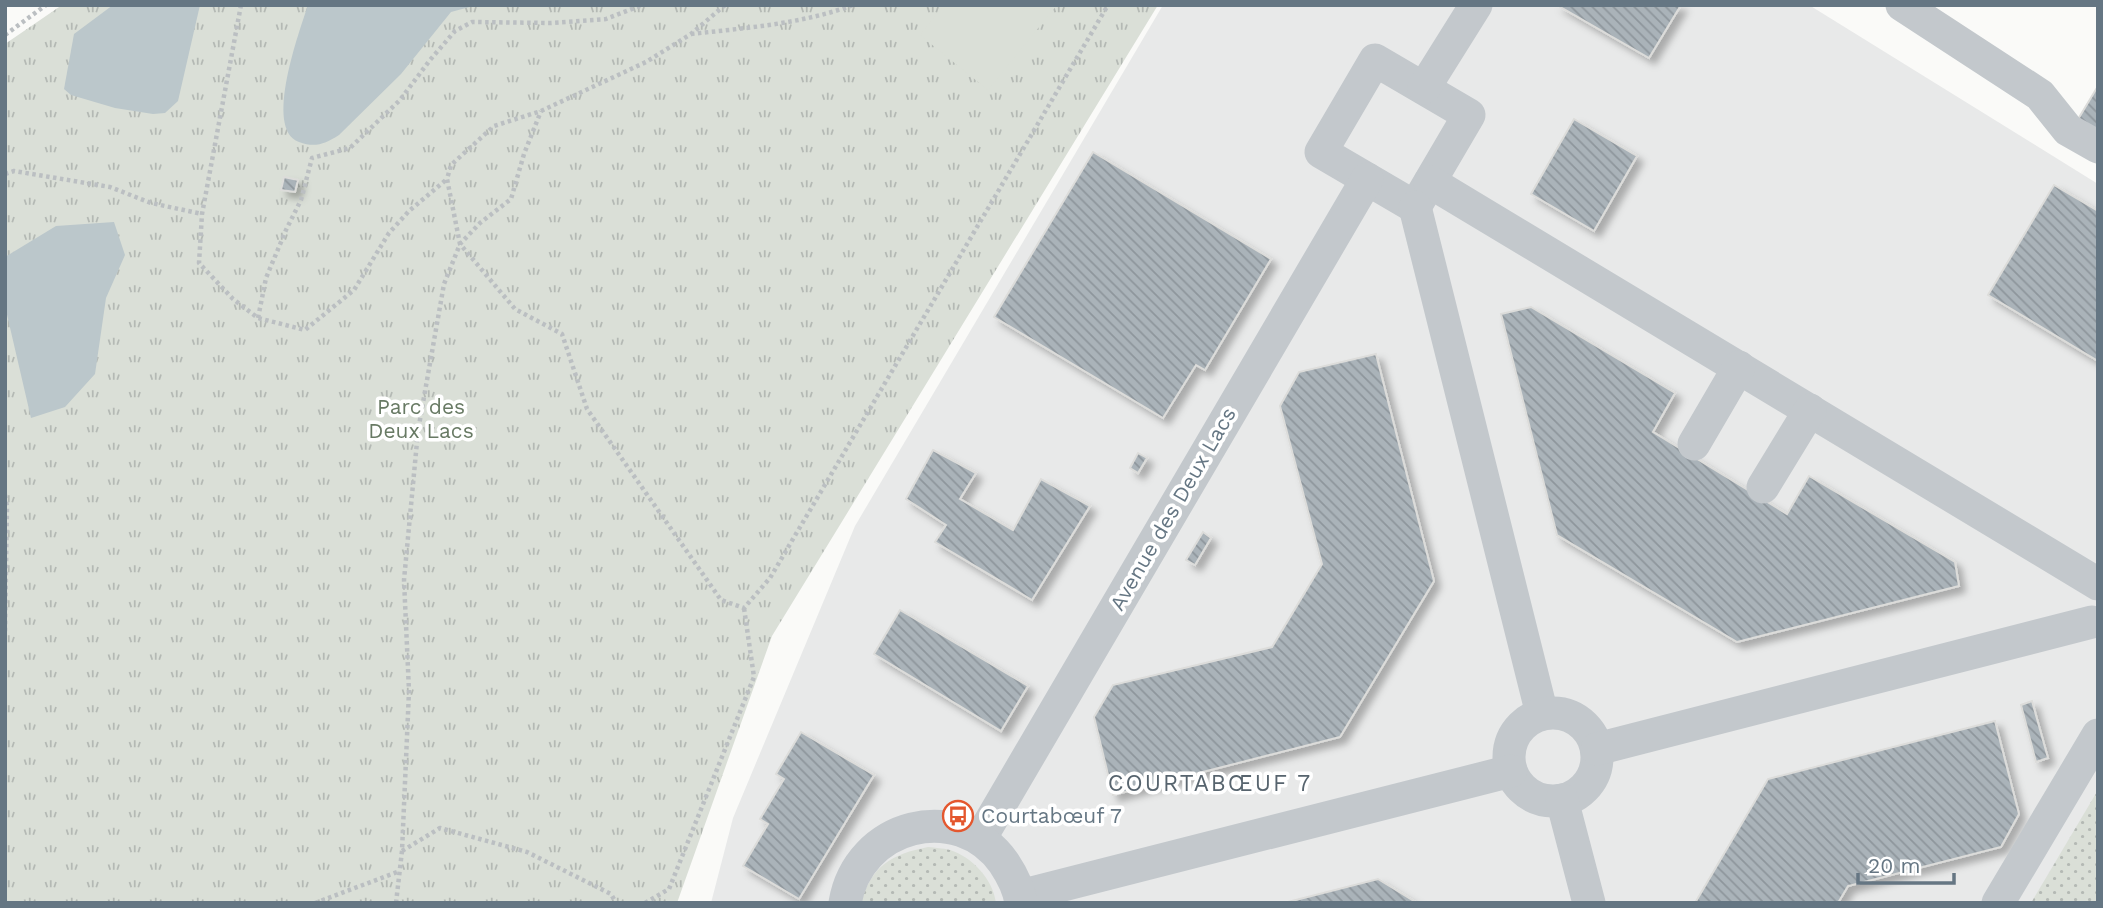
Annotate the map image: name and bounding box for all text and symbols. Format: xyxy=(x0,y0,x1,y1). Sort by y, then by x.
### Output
park label: Parc des Deux Lacs xyxy=(368,394,474,443)
street label: Avenue des Deux Lacs xyxy=(1104,403,1241,615)
district label: COURTABŒUF 7 xyxy=(1108,770,1312,797)
bus stop icon: Courtabœuf 7 xyxy=(941,799,975,833)
place label: Courtabœuf 7 xyxy=(981,803,1122,828)
scale bar xyxy=(1858,842,1954,886)
text: 20 m xyxy=(1868,853,1920,878)

